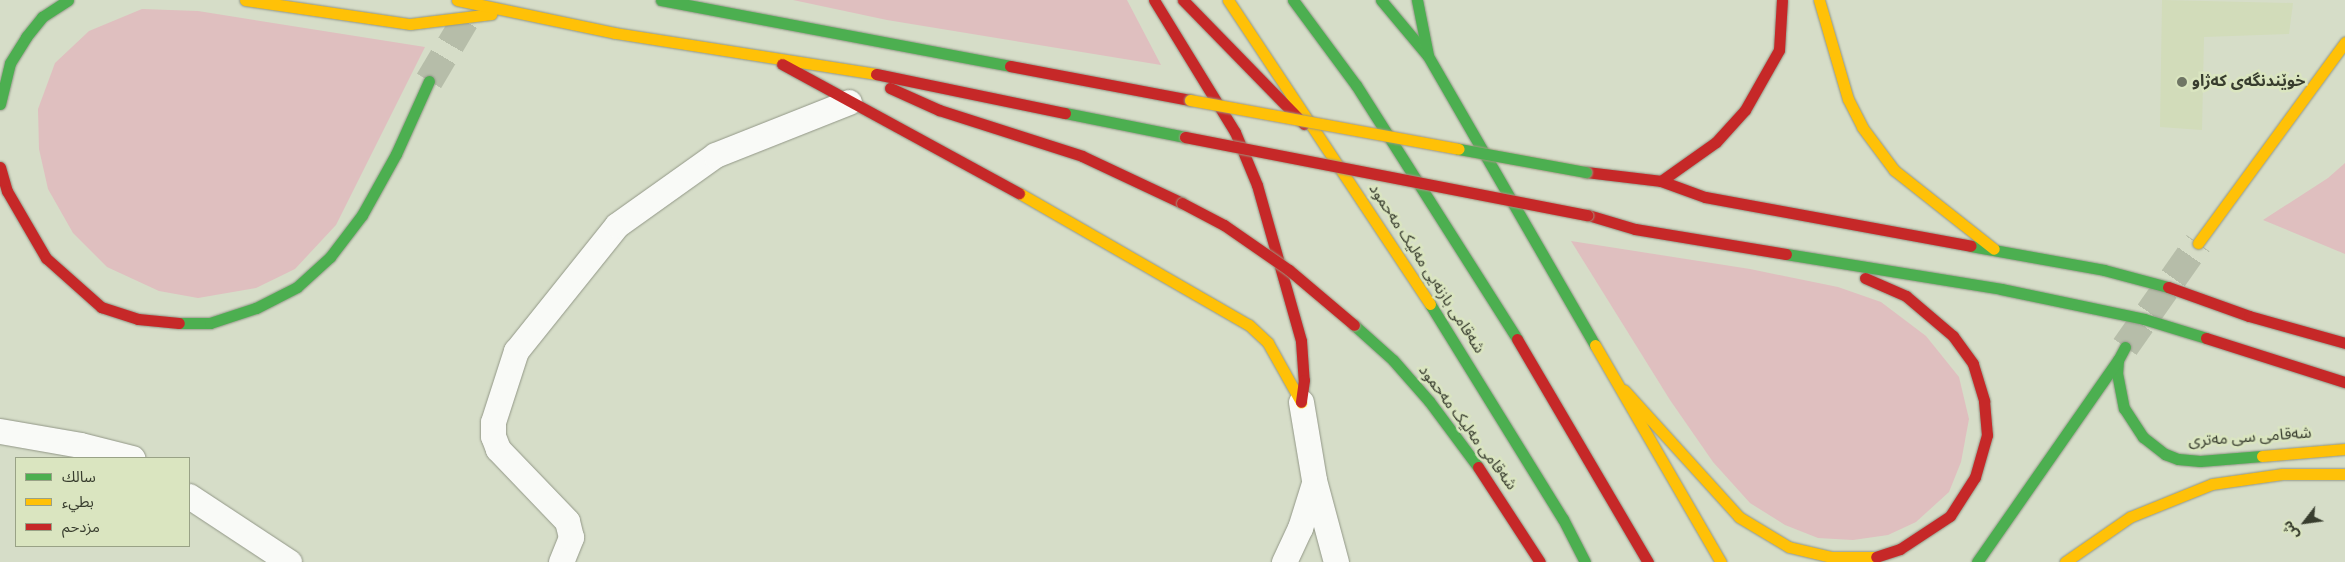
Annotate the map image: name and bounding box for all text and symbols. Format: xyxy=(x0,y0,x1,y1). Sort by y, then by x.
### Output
place label: خوێندنگەی کەژاو xyxy=(2192,72,2305,92)
marker: خوێندنگەی کەژاو xyxy=(2176,76,2188,88)
street label: شەقامی بازنەیی مەلیک مەحمود xyxy=(1364,181,1488,357)
street label: شەقامی مەلیک مەحمود xyxy=(1414,362,1520,494)
street label: شەقامی سی مەتری xyxy=(2188,424,2312,452)
legend xyxy=(15,457,190,547)
text: سالك xyxy=(62,469,96,488)
text: بطيء xyxy=(62,494,94,513)
north arrow xyxy=(2280,497,2330,547)
text: ش xyxy=(2279,517,2304,542)
text: مزدحم xyxy=(62,519,100,538)

